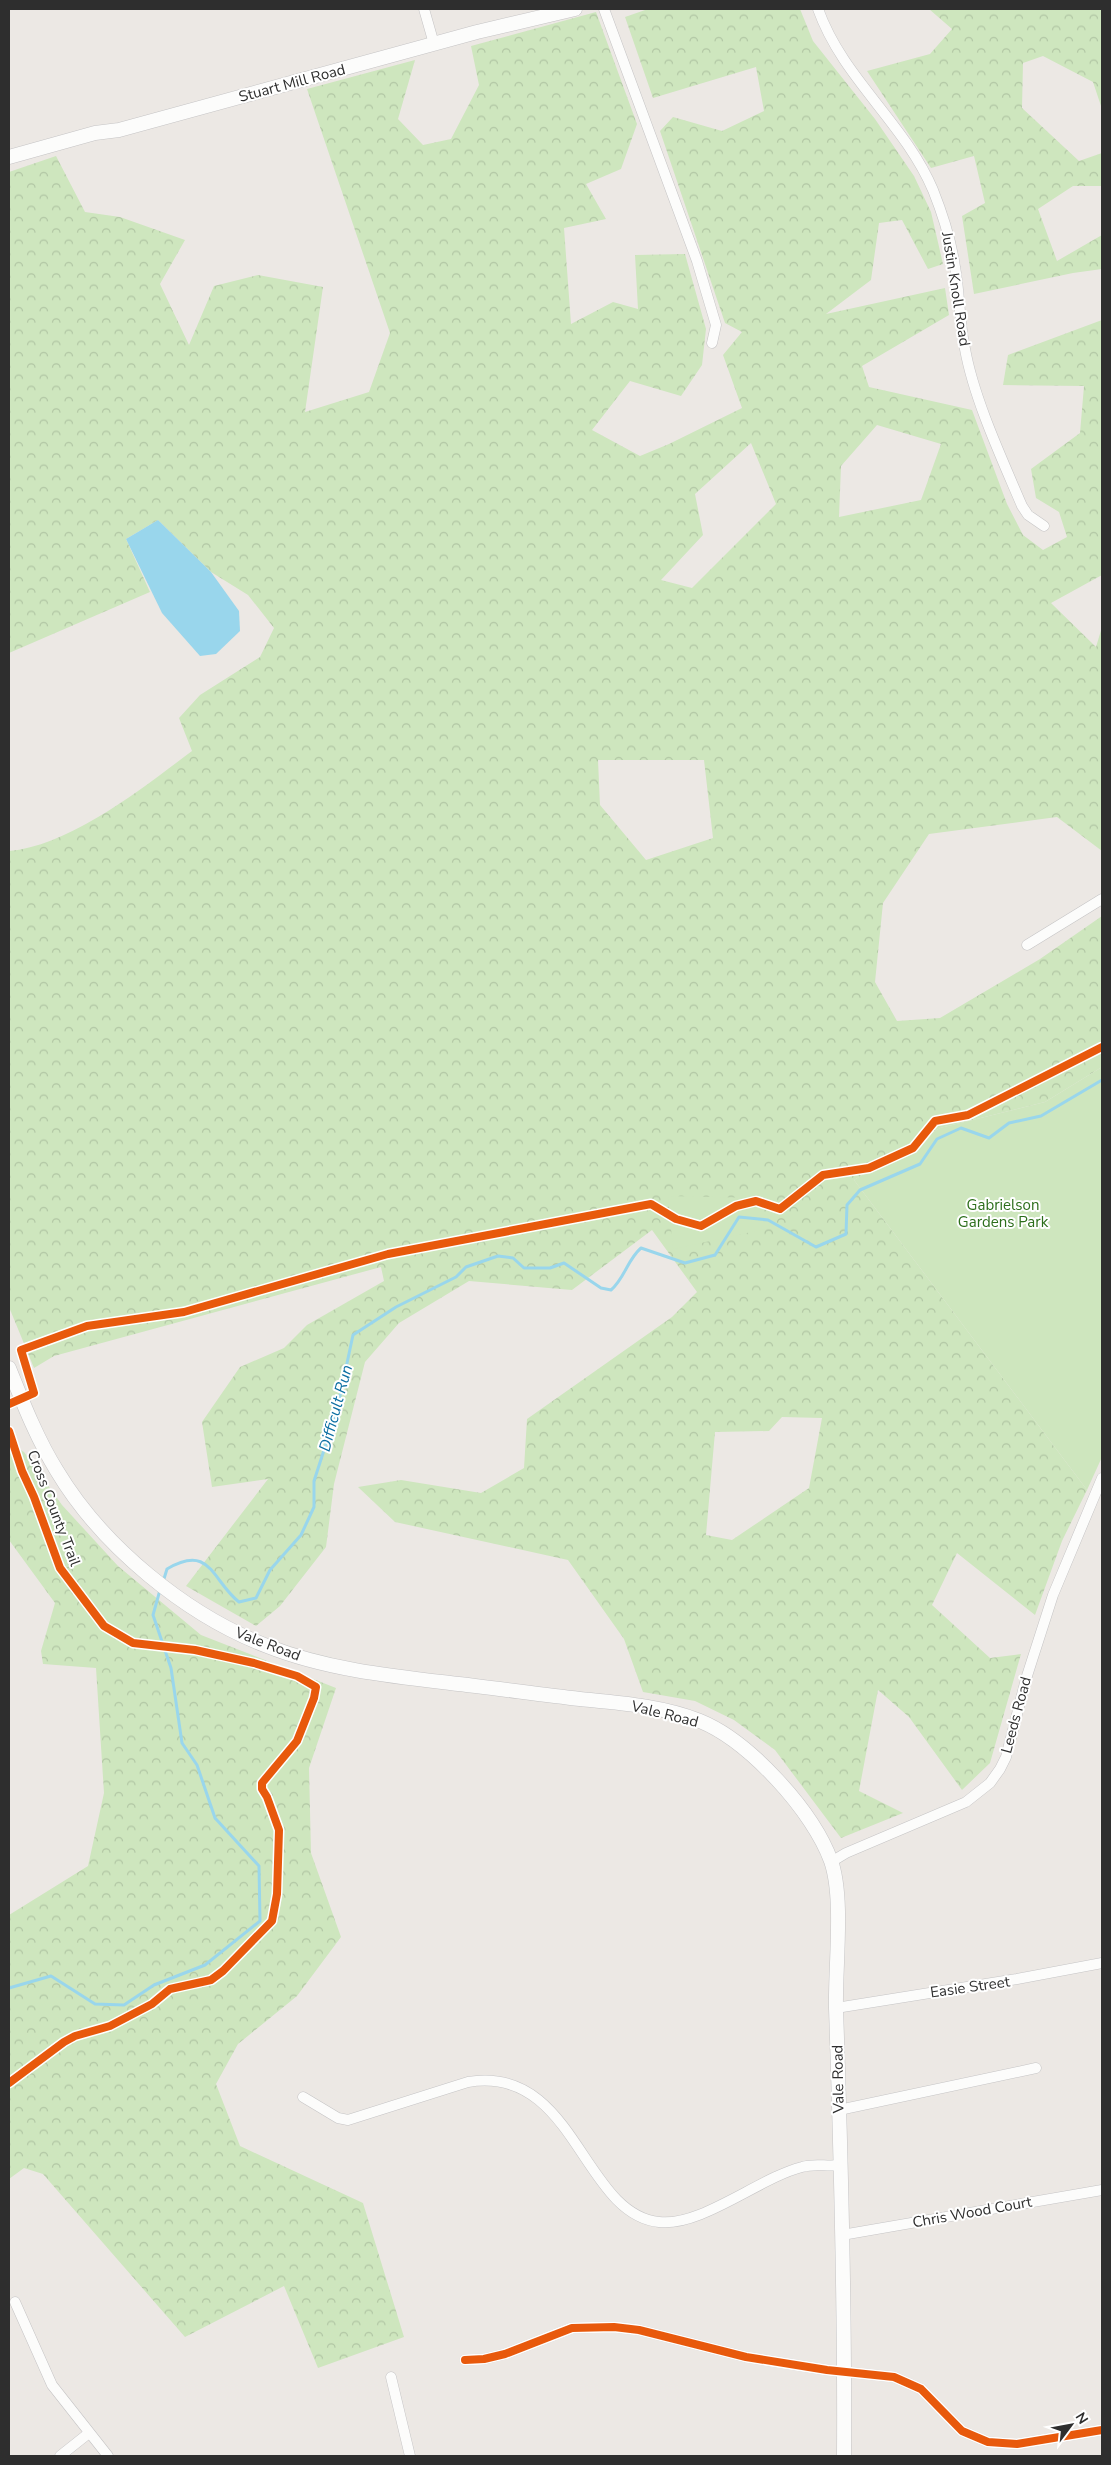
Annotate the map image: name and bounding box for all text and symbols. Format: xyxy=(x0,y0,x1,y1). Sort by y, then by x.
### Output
street label: Stuart Mill Road xyxy=(236,59,348,107)
street label: Justin Knoll Road xyxy=(937,229,975,348)
park label: Gabrielson Gardens Park xyxy=(958,1195,1049,1232)
water label: Difficult Run xyxy=(314,1362,358,1454)
street label: Cross County Trail xyxy=(23,1447,86,1569)
street label: Vale Road xyxy=(231,1622,304,1666)
street label: Leeds Road xyxy=(996,1674,1036,1756)
street label: Vale Road xyxy=(628,1696,701,1732)
street label: Easie Street xyxy=(929,1971,1012,2002)
street label: Vale Road xyxy=(827,2045,849,2114)
street label: Chris Wood Court xyxy=(911,2192,1034,2232)
north arrow xyxy=(1046,2400,1096,2450)
text: N xyxy=(1071,2409,1092,2428)

